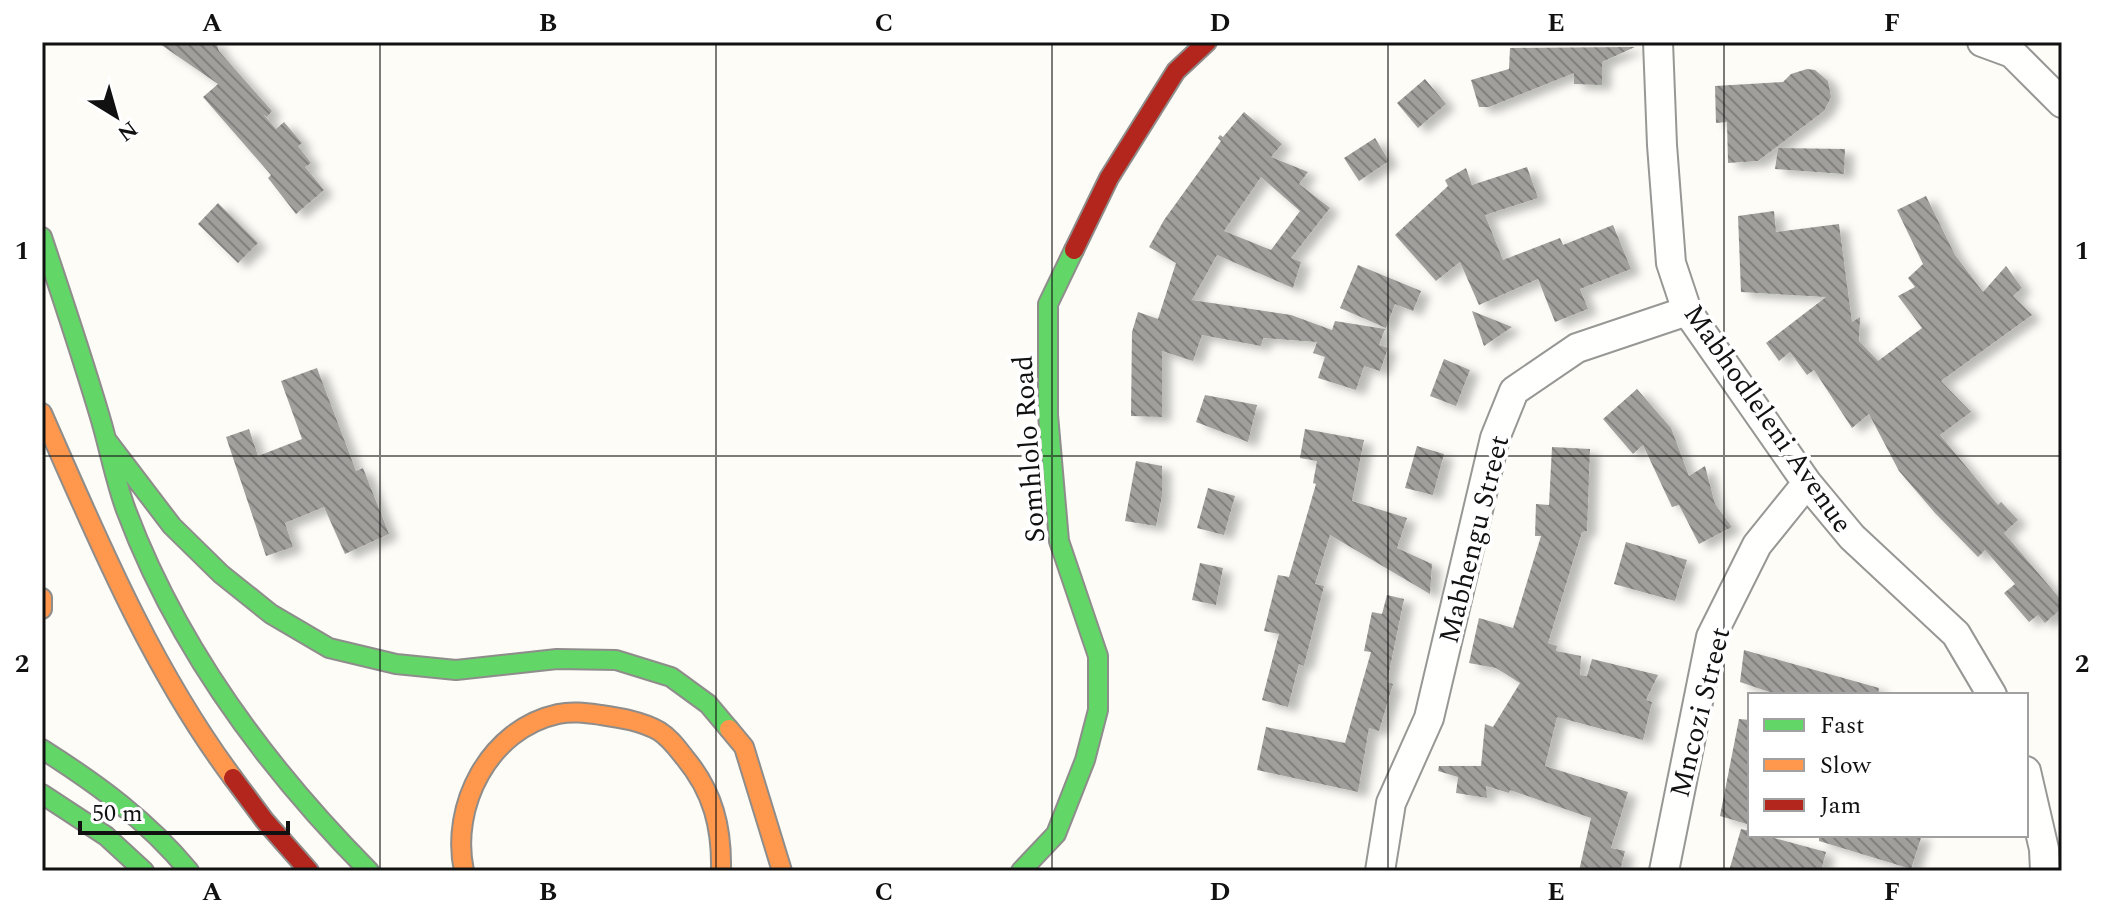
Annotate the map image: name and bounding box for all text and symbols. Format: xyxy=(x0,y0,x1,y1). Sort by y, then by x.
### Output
text: A xyxy=(202,3,222,43)
text: B xyxy=(539,3,557,43)
text: C xyxy=(875,3,893,43)
text: D xyxy=(1210,3,1230,43)
text: E xyxy=(1547,3,1565,43)
text: F xyxy=(1884,3,1900,43)
north arrow xyxy=(76,76,156,156)
text: N xyxy=(110,112,144,149)
text: 1 xyxy=(15,231,29,271)
text: 1 xyxy=(2075,231,2089,271)
street label: Mabhodleleni Avenue xyxy=(1672,295,1863,542)
street label: Somhlolo Road xyxy=(1002,354,1057,544)
street label: Mabhengu Street xyxy=(1428,430,1521,648)
street label: Mncozi Street xyxy=(1659,623,1742,802)
text: 2 xyxy=(15,644,29,684)
text: 2 xyxy=(2075,644,2089,684)
legend xyxy=(1748,693,2028,837)
text: Fast xyxy=(1820,708,1865,744)
text: Slow xyxy=(1820,748,1872,784)
scale bar xyxy=(80,785,288,835)
text: Jam xyxy=(1820,788,1861,824)
text: 50 m xyxy=(92,796,143,832)
text: A xyxy=(202,872,222,912)
text: B xyxy=(539,872,557,912)
text: C xyxy=(875,872,893,912)
text: D xyxy=(1210,872,1230,912)
text: E xyxy=(1547,872,1565,912)
text: F xyxy=(1884,872,1900,912)

